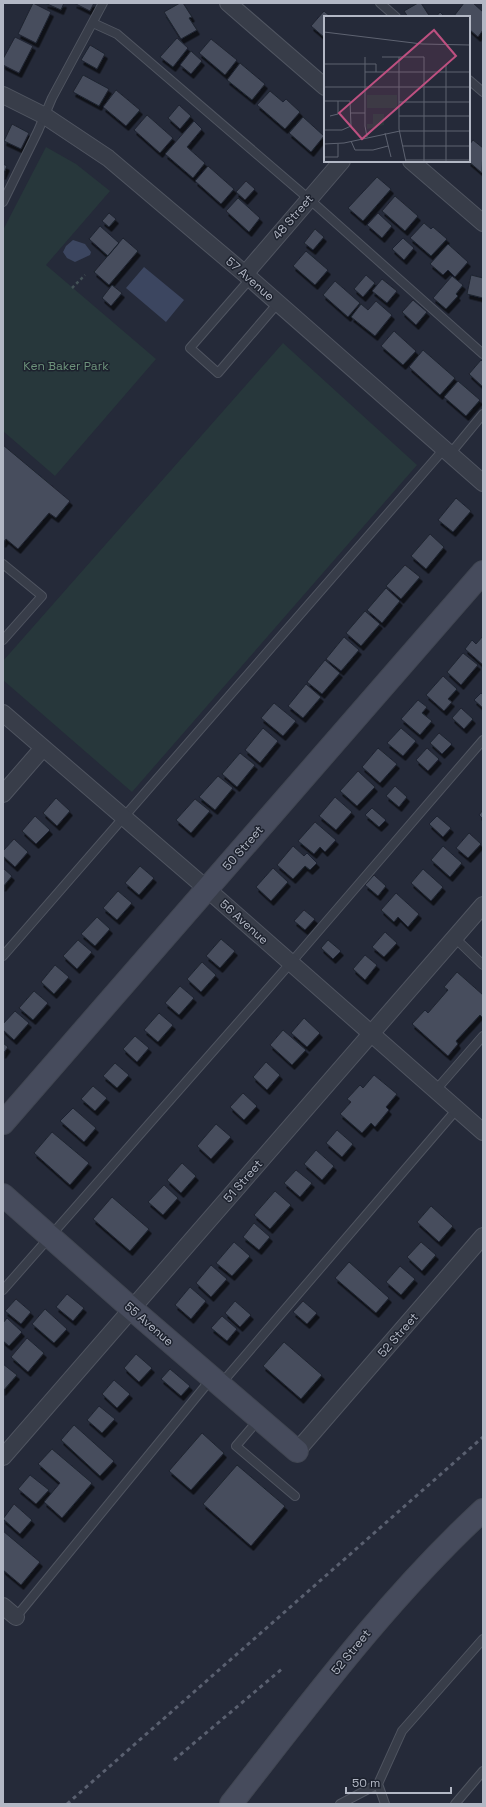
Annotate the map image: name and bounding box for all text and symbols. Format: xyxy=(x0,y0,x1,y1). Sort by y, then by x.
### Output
inset map xyxy=(324,16,470,162)
street label: 48 Street xyxy=(269,191,317,243)
street label: 57 Avenue xyxy=(222,254,278,304)
park label: Ken Baker Park xyxy=(23,358,109,374)
street label: 50 Street xyxy=(219,822,267,874)
street label: 56 Avenue xyxy=(216,896,272,948)
street label: 51 Street xyxy=(220,1156,266,1206)
street label: 55 Avenue xyxy=(121,1298,177,1350)
street label: 52 Street xyxy=(374,1309,422,1361)
street label: 52 Street xyxy=(328,1626,374,1678)
scale bar xyxy=(346,1769,451,1795)
text: 50 m xyxy=(352,1775,380,1791)

